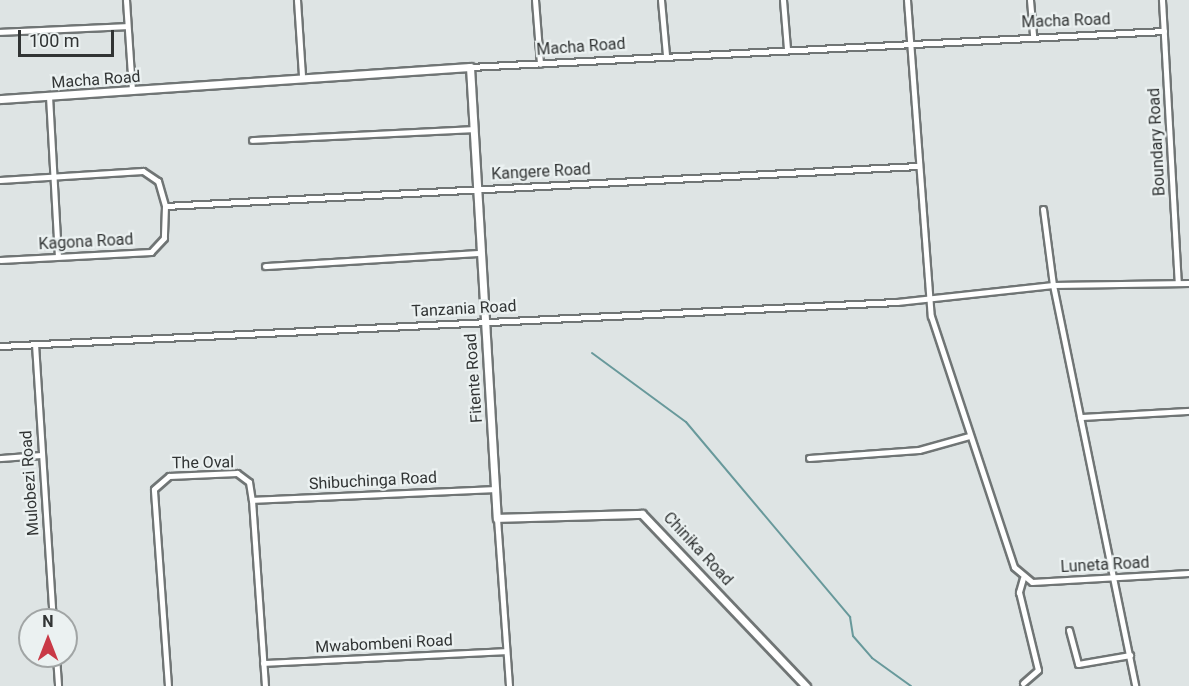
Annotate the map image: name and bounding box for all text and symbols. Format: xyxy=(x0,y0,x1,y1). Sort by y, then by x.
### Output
street label: Macha Road xyxy=(1021,10,1111,32)
scale bar xyxy=(21,18,117,56)
text: 100 m xyxy=(29,30,80,51)
street label: Macha Road xyxy=(536,34,626,60)
street label: Macha Road xyxy=(51,67,141,93)
street label: Boundary Road xyxy=(1145,87,1169,197)
street label: Kangere Road xyxy=(491,160,591,184)
street label: Kagona Road xyxy=(38,230,134,254)
street label: Tanzania Road xyxy=(411,297,517,321)
street label: Fitente Road xyxy=(461,333,487,423)
street label: Mulobezi Road xyxy=(17,430,43,536)
street label: The Oval xyxy=(172,453,234,473)
street label: Shibuchinga Road xyxy=(308,468,438,494)
street label: Chinika Road xyxy=(659,508,737,590)
street label: Luneta Road xyxy=(1060,553,1150,577)
north arrow xyxy=(18,608,78,668)
text: N xyxy=(42,612,54,631)
street label: Mwabombeni Road xyxy=(315,631,453,657)

